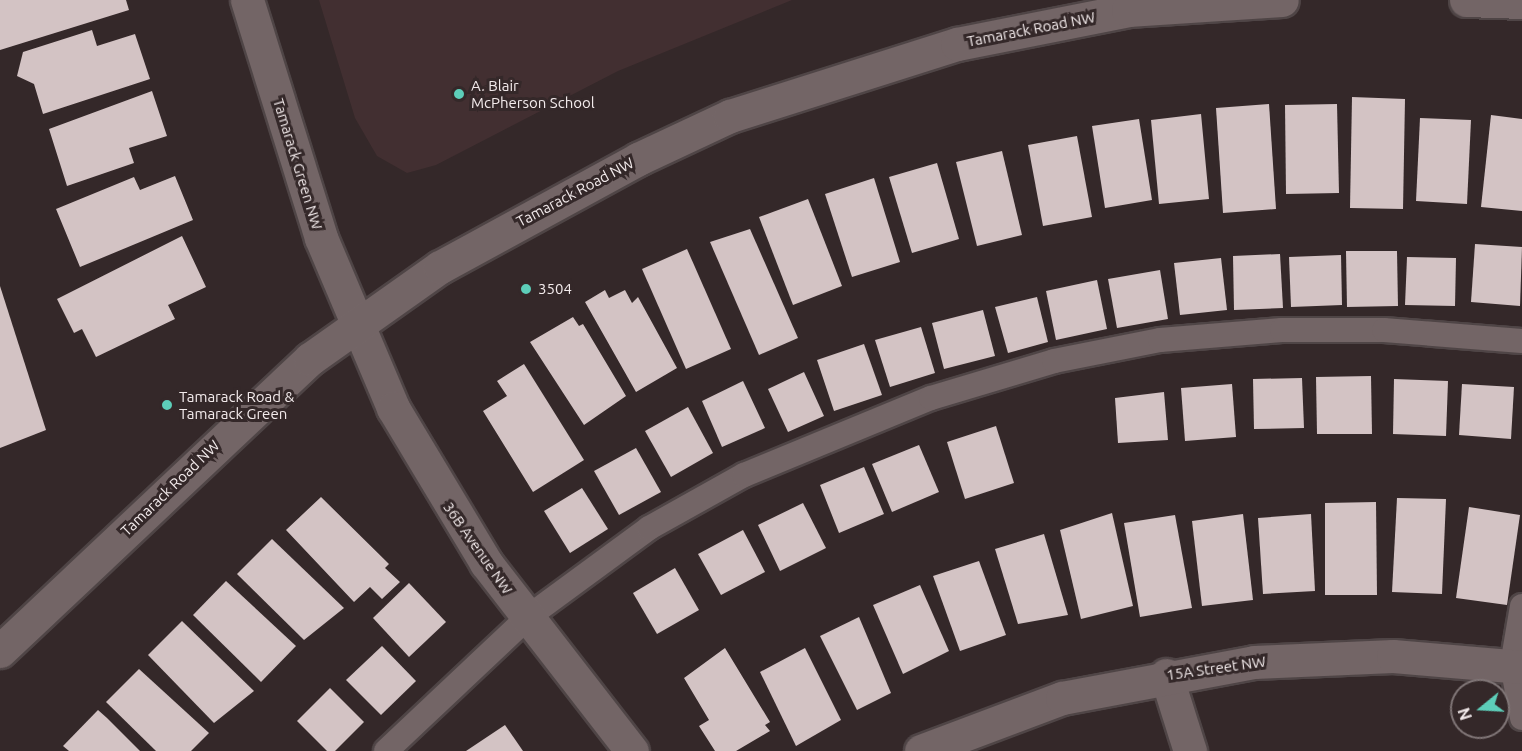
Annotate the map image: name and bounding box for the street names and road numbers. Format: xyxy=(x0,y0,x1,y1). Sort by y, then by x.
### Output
street label: Tamarack Road NW xyxy=(965,8,1097,50)
street label: Tamarack Green NW xyxy=(269,96,327,232)
street label: Tamarack Road NW xyxy=(513,154,637,230)
street label: Tamarack Road NW xyxy=(117,436,223,540)
street label: 36B Avenue NW xyxy=(440,498,516,598)
street label: 15A Street NW xyxy=(1165,652,1267,684)

